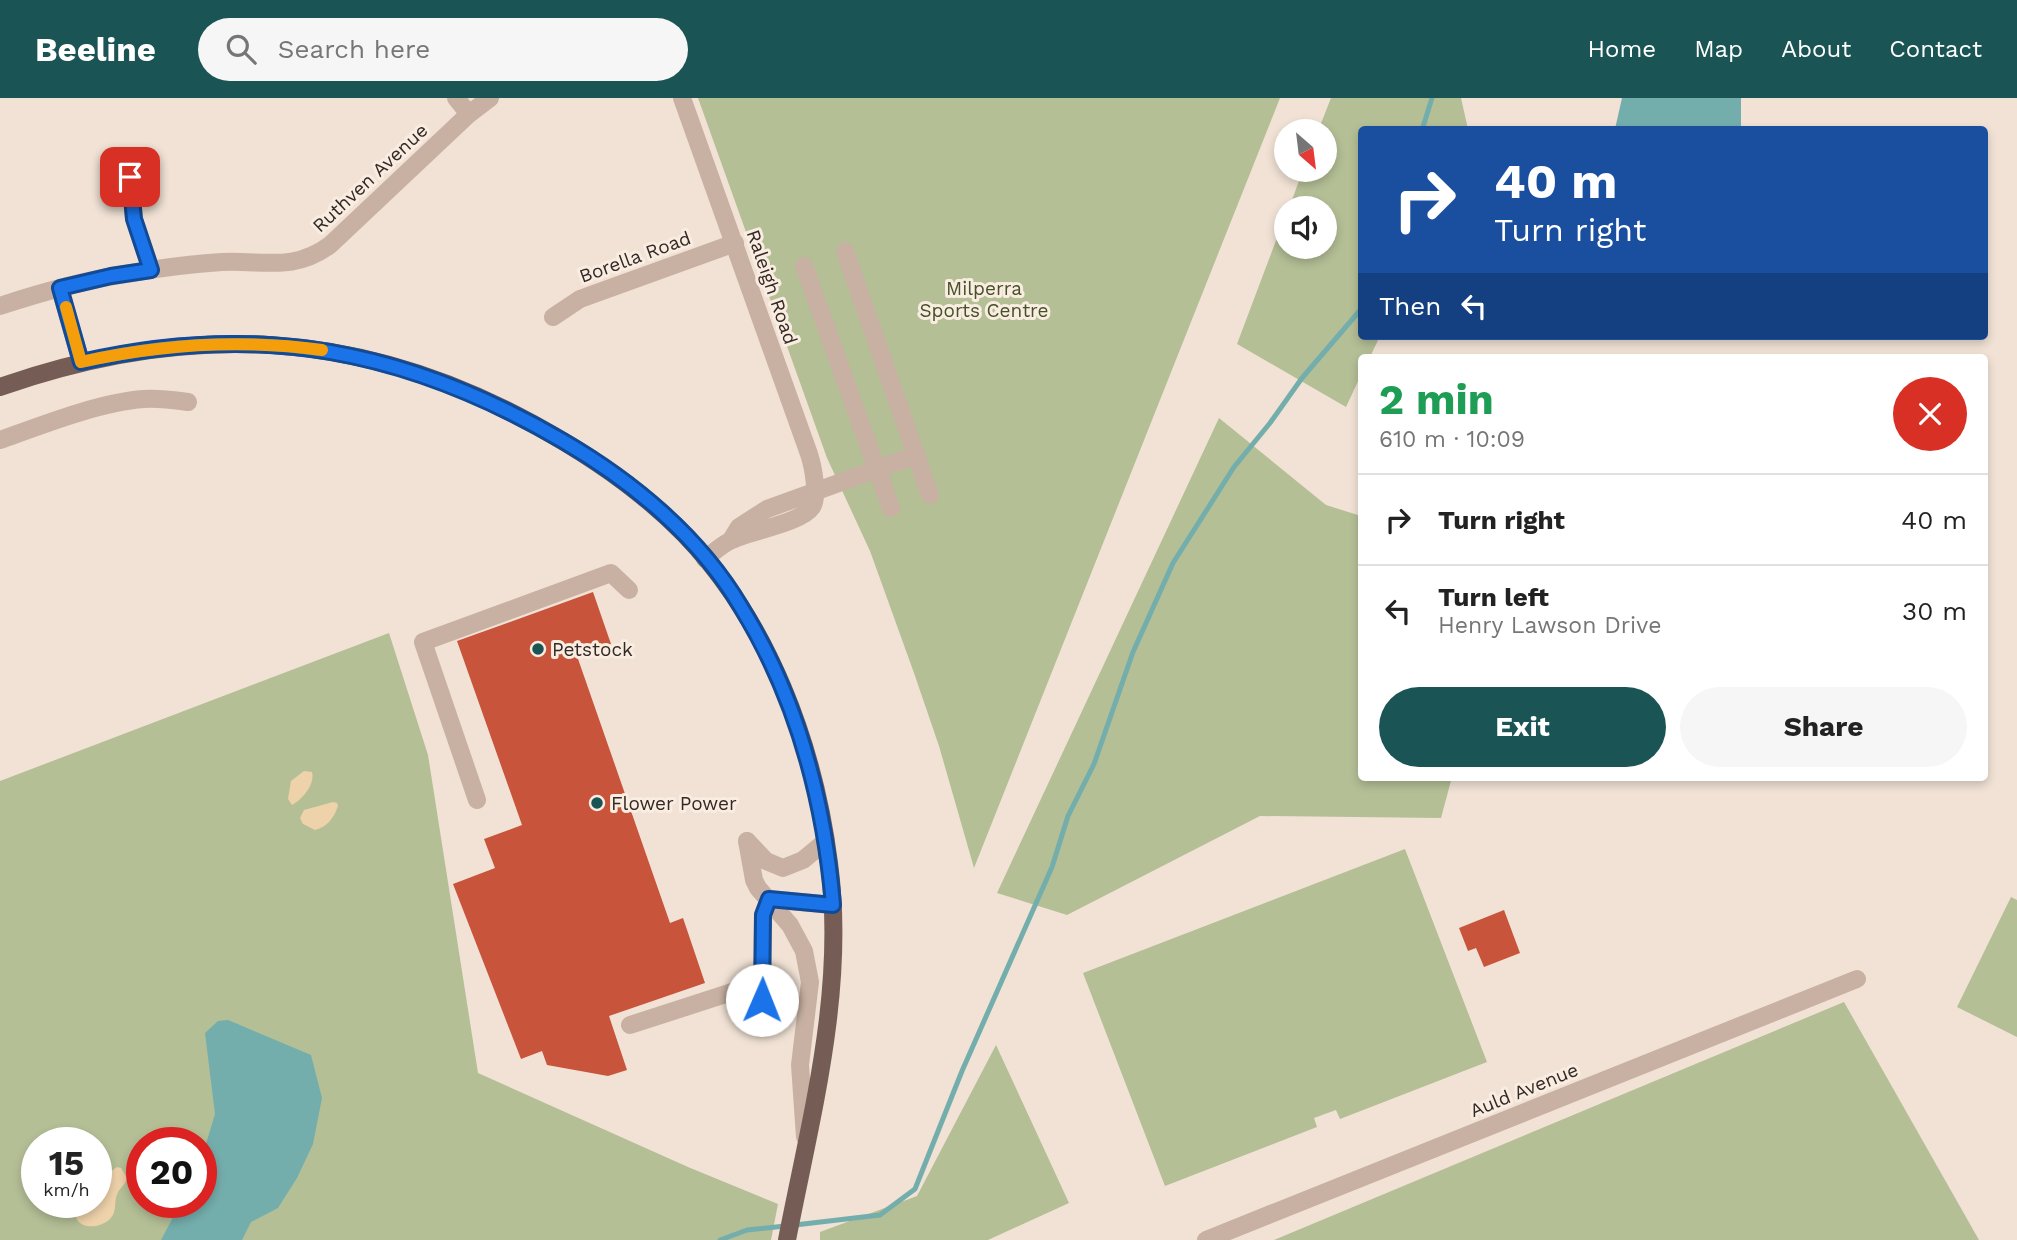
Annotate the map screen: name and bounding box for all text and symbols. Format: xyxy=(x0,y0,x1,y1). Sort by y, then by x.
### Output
search box xyxy=(198,18,688,81)
text: Beeline xyxy=(35,30,156,69)
icon: search xyxy=(222,30,260,68)
text: Search here xyxy=(278,34,430,64)
text: Home xyxy=(1588,35,1656,63)
text: Map xyxy=(1694,35,1743,63)
text: About xyxy=(1781,35,1851,63)
text: Contact xyxy=(1889,35,1982,63)
street label: Ruthven Avenue xyxy=(308,119,432,237)
north arrow xyxy=(1274,119,1337,182)
map controls xyxy=(1274,119,1337,259)
pin xyxy=(100,147,160,207)
text: 40 m xyxy=(1494,152,1617,210)
icon: right xyxy=(1379,154,1470,245)
icon: arrive xyxy=(111,158,149,196)
button: sound xyxy=(1274,196,1337,259)
text: Turn right xyxy=(1494,211,1646,249)
street label: Borella Road xyxy=(576,226,694,288)
street label: Raleigh Road xyxy=(742,227,802,347)
park label: Milperra Sports Centre xyxy=(919,277,1049,322)
icon: left xyxy=(1455,287,1493,325)
text: Then xyxy=(1379,291,1441,321)
text: 2 min xyxy=(1379,375,1494,424)
button: close xyxy=(1893,377,1967,451)
text: 610 m · 10:09 xyxy=(1379,426,1525,453)
icon: right xyxy=(1379,501,1417,539)
text: Turn right xyxy=(1438,505,1565,535)
text: 40 m xyxy=(1901,505,1967,535)
text: Turn left xyxy=(1438,582,1549,612)
icon: left xyxy=(1379,592,1417,630)
text: 30 m xyxy=(1902,596,1967,626)
text: Henry Lawson Drive xyxy=(1438,612,1661,639)
place label: Petstock xyxy=(552,638,633,661)
marker: Petstock xyxy=(530,641,546,657)
button: Exit xyxy=(1379,687,1666,767)
button: Share xyxy=(1680,687,1967,767)
place label: Flower Power xyxy=(611,792,737,815)
marker: Flower Power xyxy=(589,795,605,811)
position arrow xyxy=(725,963,799,1037)
street label: Auld Avenue xyxy=(1466,1058,1582,1122)
speed limit sign: 20 xyxy=(126,1127,217,1218)
text: 15 xyxy=(49,1142,84,1184)
text: km/h xyxy=(43,1179,90,1200)

